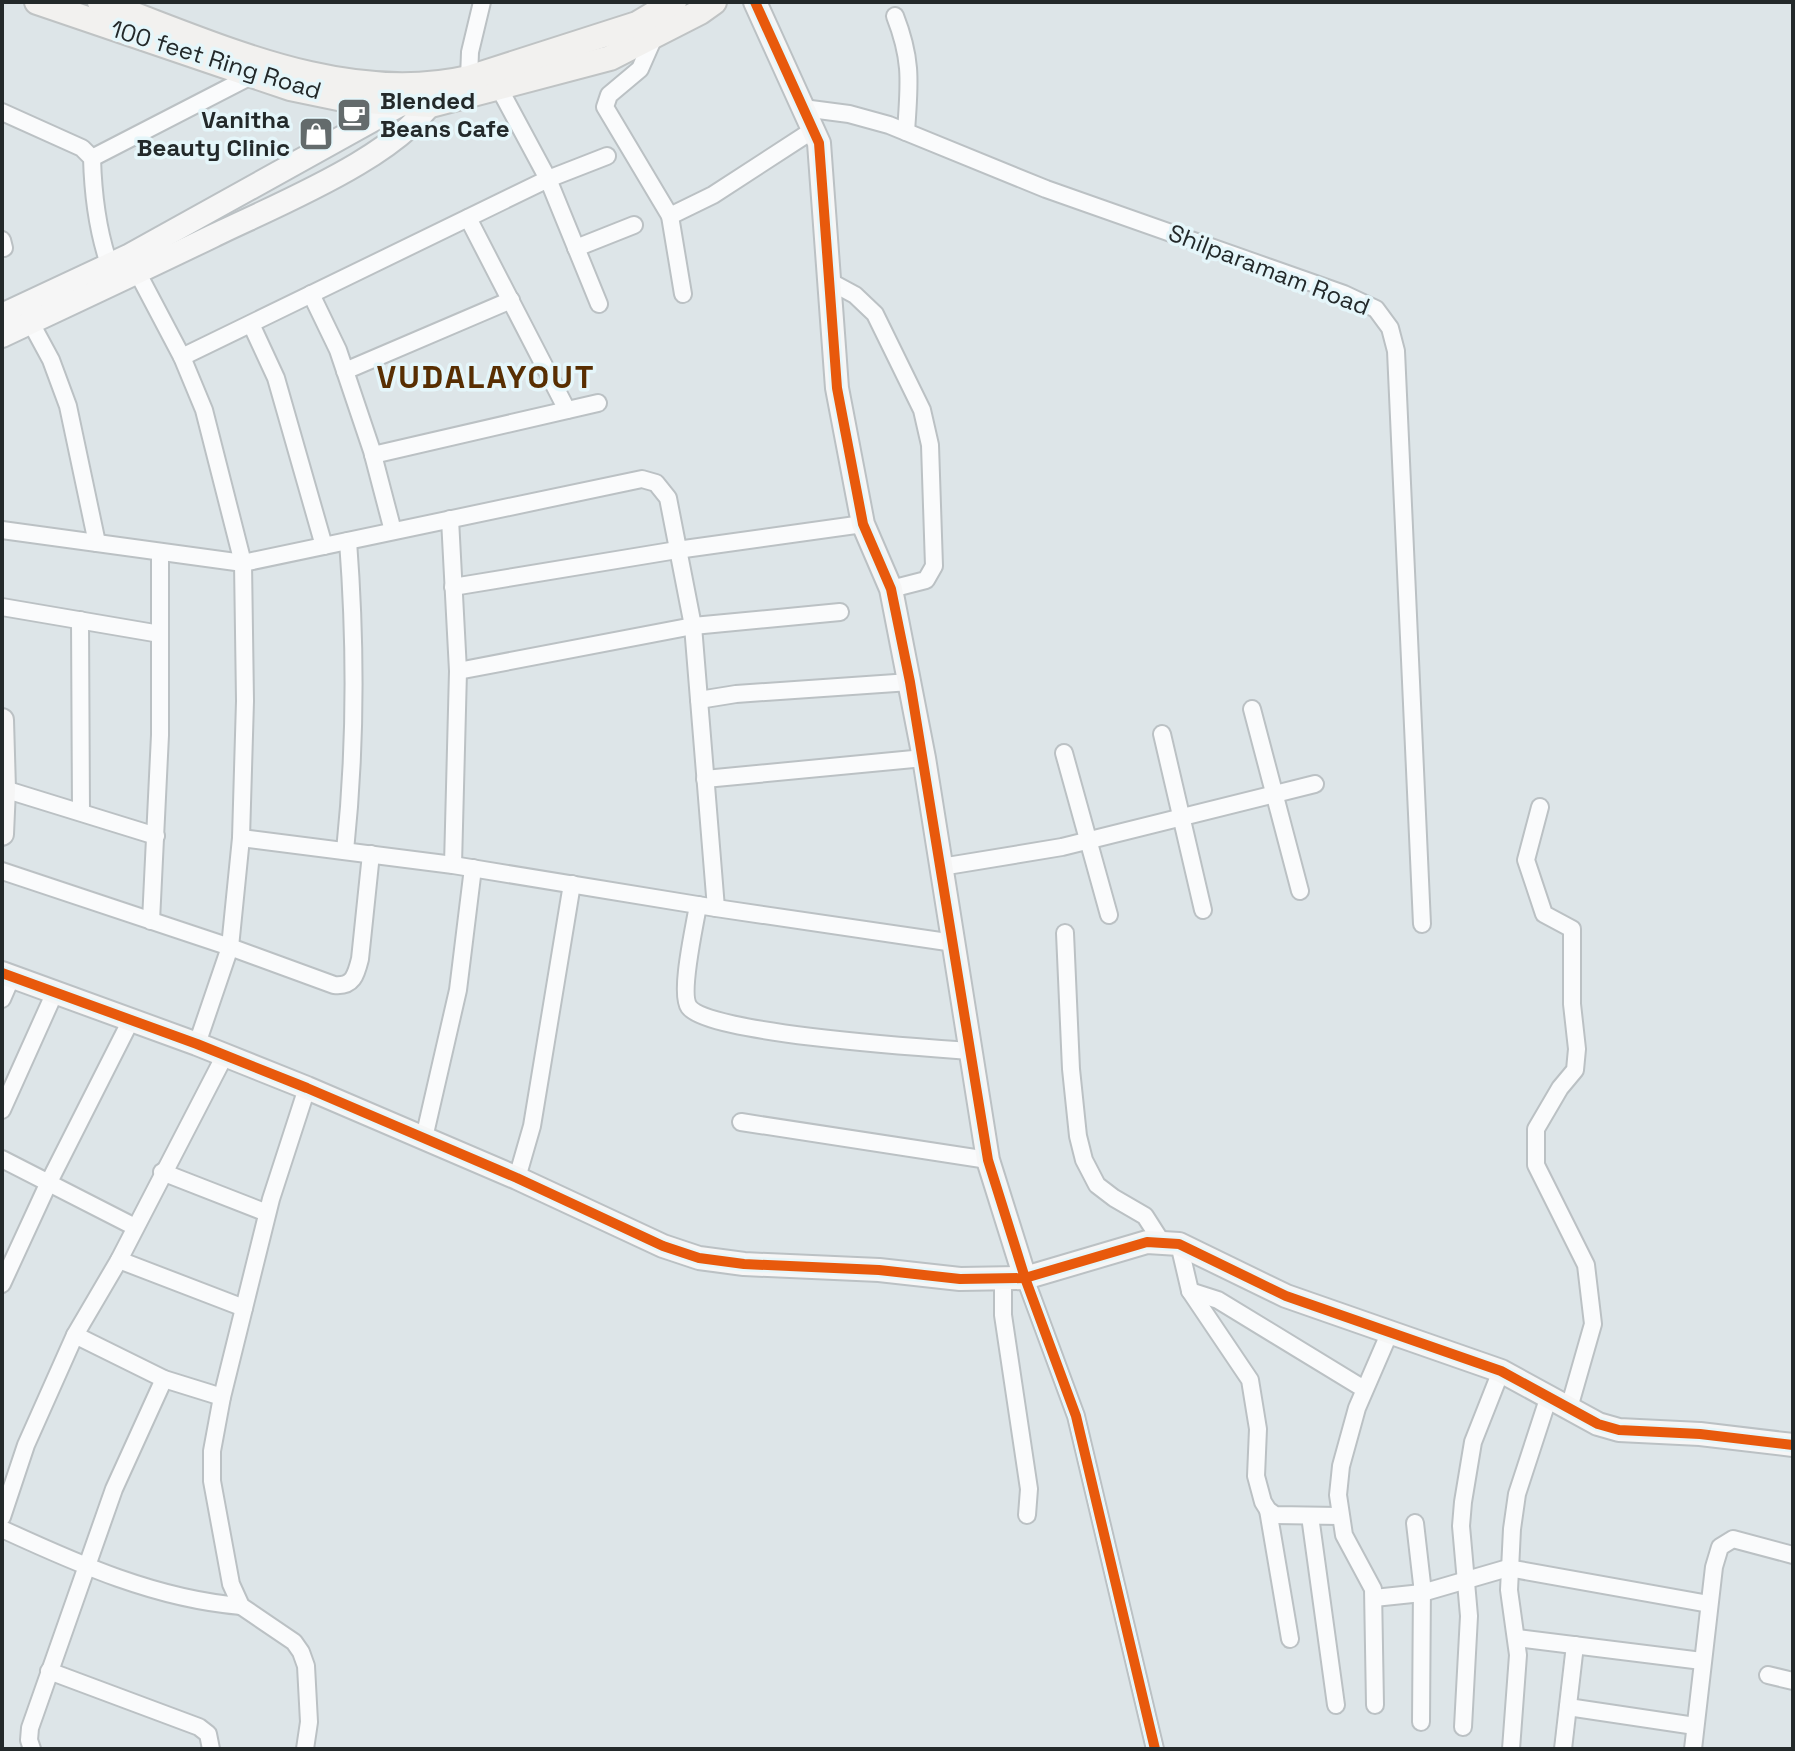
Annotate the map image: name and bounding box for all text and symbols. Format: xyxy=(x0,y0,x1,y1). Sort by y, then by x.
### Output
street label: 100 feet Ring Road xyxy=(107,13,325,106)
place label: Blended Beans Cafe xyxy=(380,85,510,144)
cafe icon: Blended Beans Cafe xyxy=(335,96,373,134)
place label: Vanitha Beauty Clinic xyxy=(137,104,290,163)
shop icon: Vanitha Beauty Clinic xyxy=(297,115,335,153)
street label: Shilparamam Road xyxy=(1164,217,1374,322)
district label: VUDALAYOUT xyxy=(376,357,596,397)

